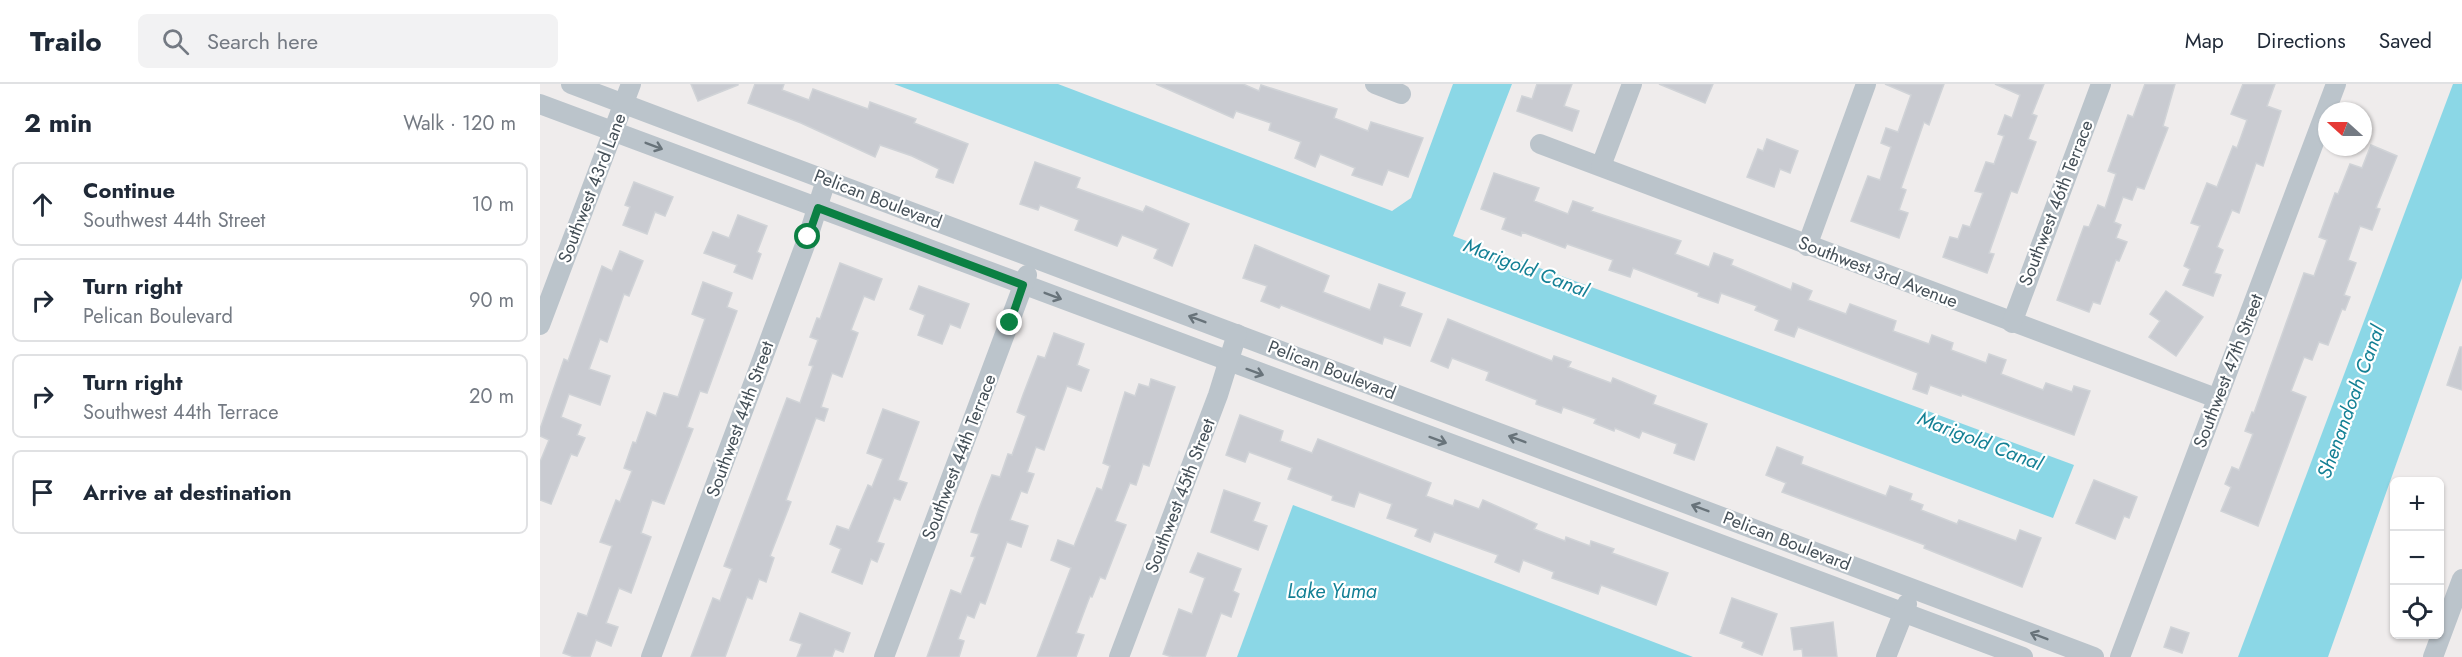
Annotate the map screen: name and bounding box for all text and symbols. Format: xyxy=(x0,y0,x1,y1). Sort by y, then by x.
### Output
search box xyxy=(138,14,558,68)
text: Trailo xyxy=(30,21,102,62)
icon: search xyxy=(159,25,192,58)
text: Search here xyxy=(207,25,318,57)
text: Map xyxy=(2185,26,2224,56)
text: Directions xyxy=(2257,26,2346,56)
text: Saved xyxy=(2379,26,2432,56)
north arrow xyxy=(2318,102,2372,156)
text: 2 min xyxy=(24,104,92,142)
text: Walk · 120 m xyxy=(403,109,516,138)
street label: Southwest 43rd Lane xyxy=(551,109,633,267)
street label: Southwest 46th Terrace xyxy=(2012,116,2100,290)
one-way arrow xyxy=(644,142,663,153)
street label: Pelican Boulevard xyxy=(810,163,946,235)
text: Continue xyxy=(83,174,175,206)
icon: ahead xyxy=(26,188,59,221)
text: 10 m xyxy=(471,190,514,219)
text: Southwest 44th Street xyxy=(83,206,265,235)
route start xyxy=(794,223,820,249)
street label: Southwest 3rd Avenue xyxy=(1795,230,1961,314)
water label: Marigold Canal xyxy=(1459,231,1594,306)
text: Turn right xyxy=(83,270,183,302)
icon: right xyxy=(26,284,59,317)
text: 90 m xyxy=(469,286,514,315)
street label: Southwest 47th Street xyxy=(2187,290,2270,452)
one-way arrow xyxy=(1043,291,1062,302)
text: Pelican Boulevard xyxy=(83,302,233,331)
route end xyxy=(996,309,1022,335)
one-way arrow xyxy=(1188,313,1207,324)
water label: Shenandoah Canal xyxy=(2310,320,2393,483)
street label: Pelican Boulevard xyxy=(1264,334,1400,406)
street label: Southwest 44th Street xyxy=(700,337,781,501)
text: Turn right xyxy=(83,366,183,398)
one-way arrow xyxy=(1245,367,1264,378)
street label: Southwest 44th Terrace xyxy=(915,370,1003,544)
icon: right xyxy=(26,380,59,413)
text: 20 m xyxy=(469,382,514,411)
text: Southwest 44th Terrace xyxy=(83,398,278,427)
water label: Marigold Canal xyxy=(1913,404,2048,479)
street label: Southwest 45th Street xyxy=(1139,414,1222,577)
one-way arrow xyxy=(1508,433,1527,444)
one-way arrow xyxy=(1428,435,1446,446)
icon: arrive xyxy=(26,476,59,509)
text: Arrive at destination xyxy=(83,476,292,508)
map controls xyxy=(2390,477,2444,639)
button: + xyxy=(2390,477,2444,531)
one-way arrow xyxy=(1691,502,1709,513)
street label: Pelican Boulevard xyxy=(1719,505,1855,577)
button: − xyxy=(2390,531,2444,585)
water label: Lake Yuma xyxy=(1287,577,1377,606)
button: locate xyxy=(2390,585,2444,639)
one-way arrow xyxy=(2030,630,2049,641)

